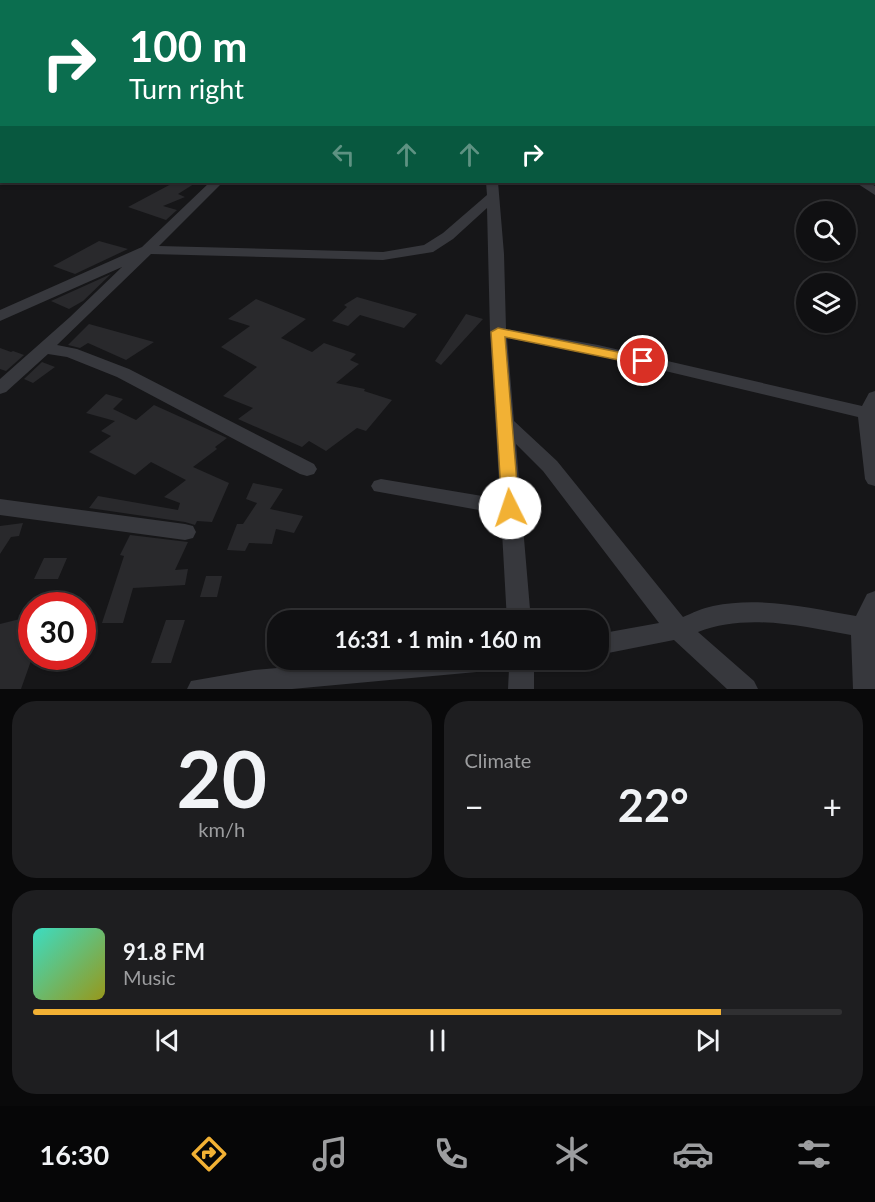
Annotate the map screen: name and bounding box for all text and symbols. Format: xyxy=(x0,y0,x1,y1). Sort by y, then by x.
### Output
text: 100 m xyxy=(129,21,247,71)
icon: right xyxy=(30,24,108,102)
text: Turn right xyxy=(129,72,244,105)
icon: left xyxy=(327,138,360,171)
icon: ahead xyxy=(390,138,423,171)
icon: ahead xyxy=(453,138,486,171)
icon: right xyxy=(516,138,549,171)
map controls xyxy=(796,201,856,333)
button: search xyxy=(796,201,856,261)
button: layers xyxy=(796,273,856,333)
pin xyxy=(617,335,668,386)
icon: arrive xyxy=(626,344,659,377)
position arrow xyxy=(478,476,542,540)
speed limit sign: 30 xyxy=(18,592,96,670)
text: 16:31 · 1 min · 160 m xyxy=(335,626,541,653)
text: 20 xyxy=(177,731,267,825)
text: Climate xyxy=(465,748,531,772)
text: 22° xyxy=(618,778,689,832)
text: − xyxy=(465,786,484,826)
text: + xyxy=(823,786,842,826)
text: km/h xyxy=(198,817,245,841)
text: 91.8 FM xyxy=(123,938,205,965)
text: Music xyxy=(123,965,176,989)
icon: previous xyxy=(151,1024,184,1057)
icon: pause xyxy=(421,1024,454,1057)
icon: next xyxy=(691,1024,724,1057)
icon: directions xyxy=(188,1133,230,1175)
icon: music xyxy=(309,1133,351,1175)
icon: phone xyxy=(430,1133,472,1175)
icon: climate xyxy=(551,1133,593,1175)
icon: car xyxy=(672,1133,714,1175)
icon: filters xyxy=(793,1133,835,1175)
text: 16:30 xyxy=(40,1138,109,1171)

